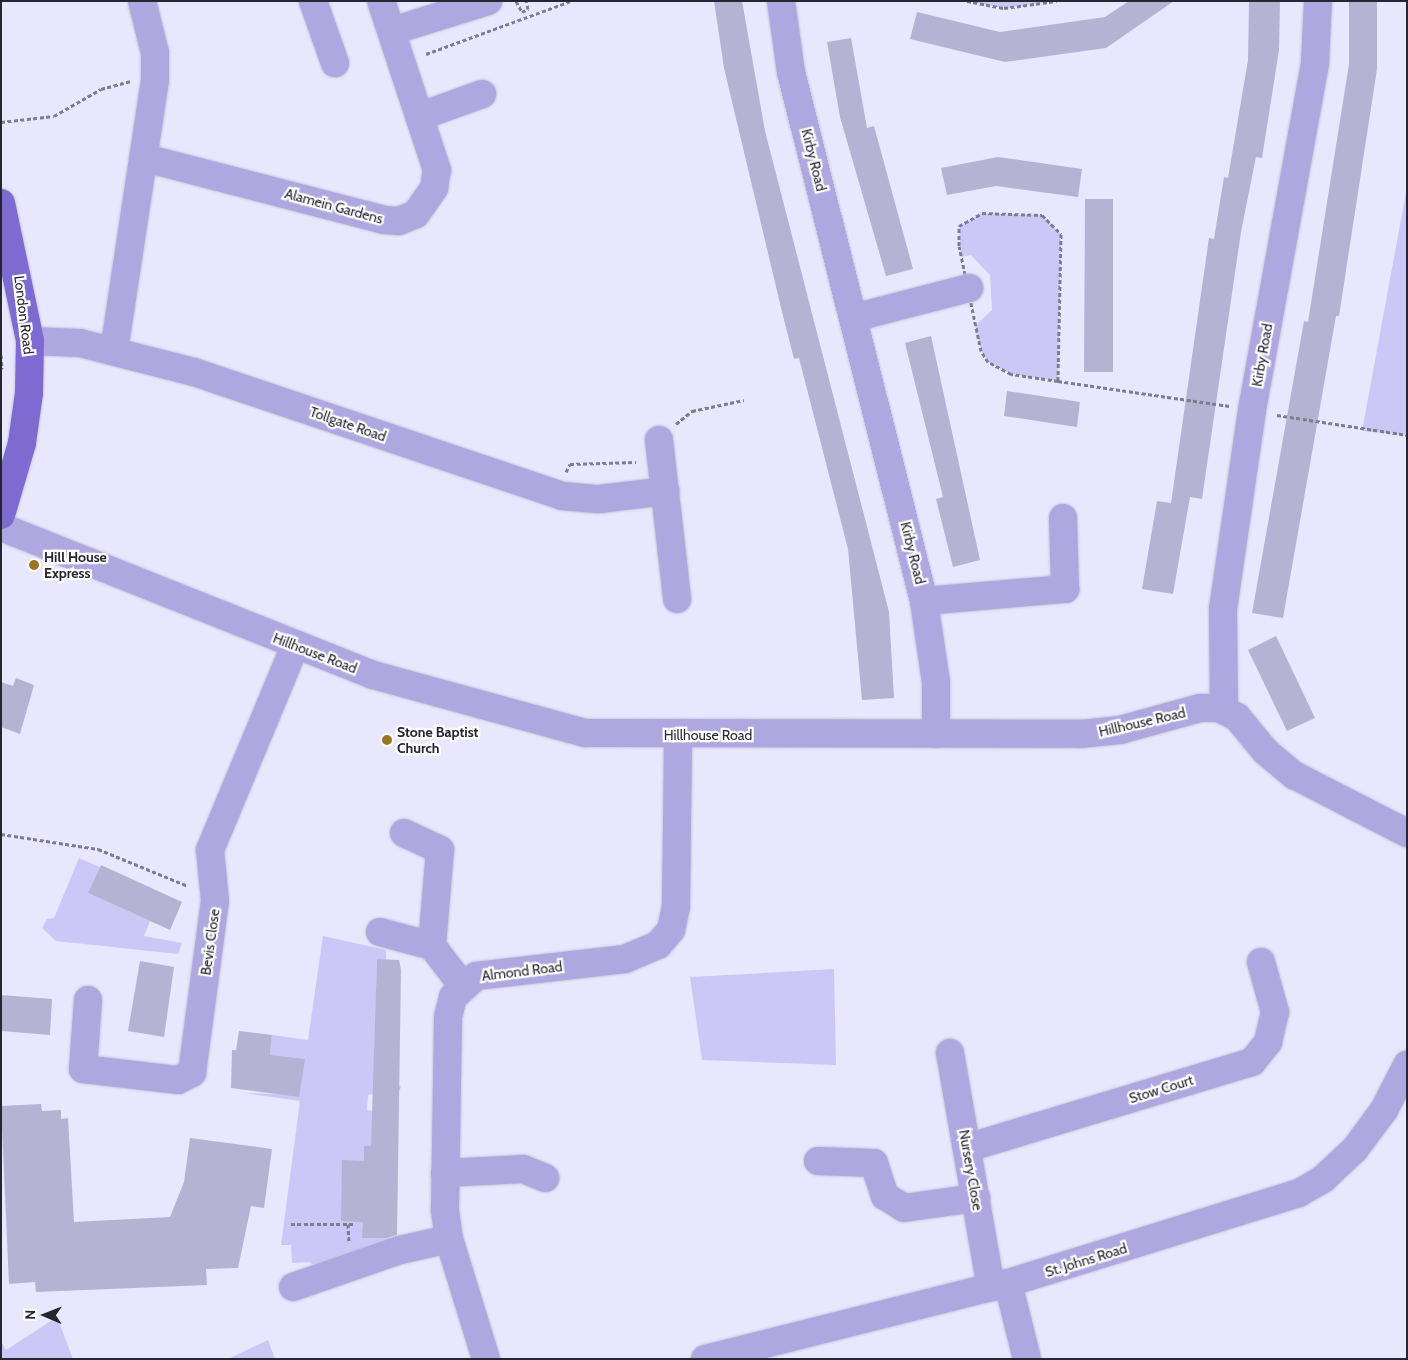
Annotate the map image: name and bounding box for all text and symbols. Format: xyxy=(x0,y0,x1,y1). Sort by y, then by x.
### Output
street label: Kirby Road xyxy=(798,127,830,193)
street label: Alamein Gardens xyxy=(283,185,385,227)
street label: London Road xyxy=(11,275,37,355)
street label: Kirby Road xyxy=(1248,322,1276,388)
street label: Tollgate Road xyxy=(308,403,388,445)
street label: Kirby Road xyxy=(897,520,929,586)
place label: Hill House Express xyxy=(44,549,107,582)
marker: Hill House Express xyxy=(28,559,40,571)
street label: Hillhouse Road xyxy=(271,629,359,677)
street label: Hillhouse Road xyxy=(1097,704,1187,740)
place label: Stone Baptist Church xyxy=(397,724,478,756)
street label: Hillhouse Road xyxy=(664,727,752,743)
marker: Stone Baptist Church xyxy=(381,734,393,746)
street label: Bevis Close xyxy=(197,908,223,976)
street label: Almond Road xyxy=(481,958,563,984)
street label: Stow Court xyxy=(1127,1071,1195,1107)
street label: Nursery Close xyxy=(956,1128,986,1212)
street label: St. Johns Road xyxy=(1043,1240,1129,1280)
north arrow xyxy=(20,1290,70,1340)
text: N xyxy=(21,1310,39,1320)

